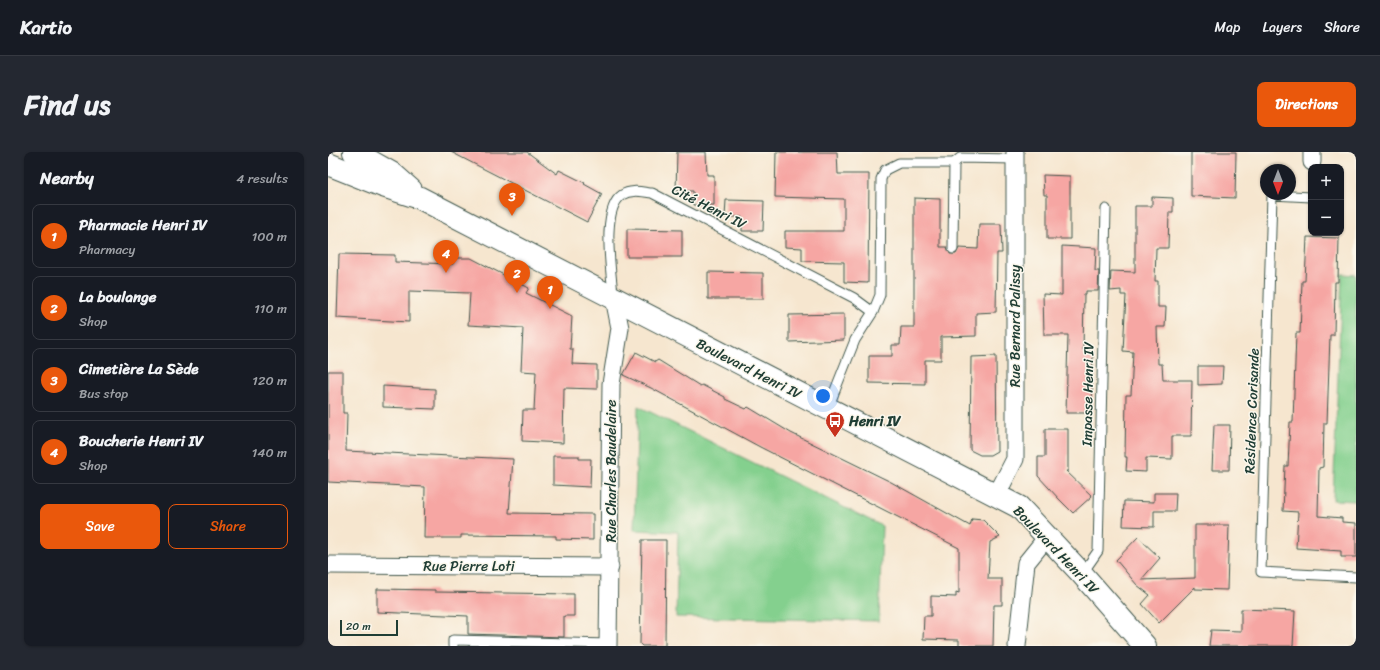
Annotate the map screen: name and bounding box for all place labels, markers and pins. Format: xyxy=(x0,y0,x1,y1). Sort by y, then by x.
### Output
pin: 3 xyxy=(499,183,525,216)
pin: 4 xyxy=(433,240,459,273)
pin: 2 xyxy=(504,260,530,293)
pin: 1 xyxy=(537,276,563,309)
place label: Henri IV xyxy=(848,409,901,434)
bus stop icon: Henri IV xyxy=(824,410,846,438)

